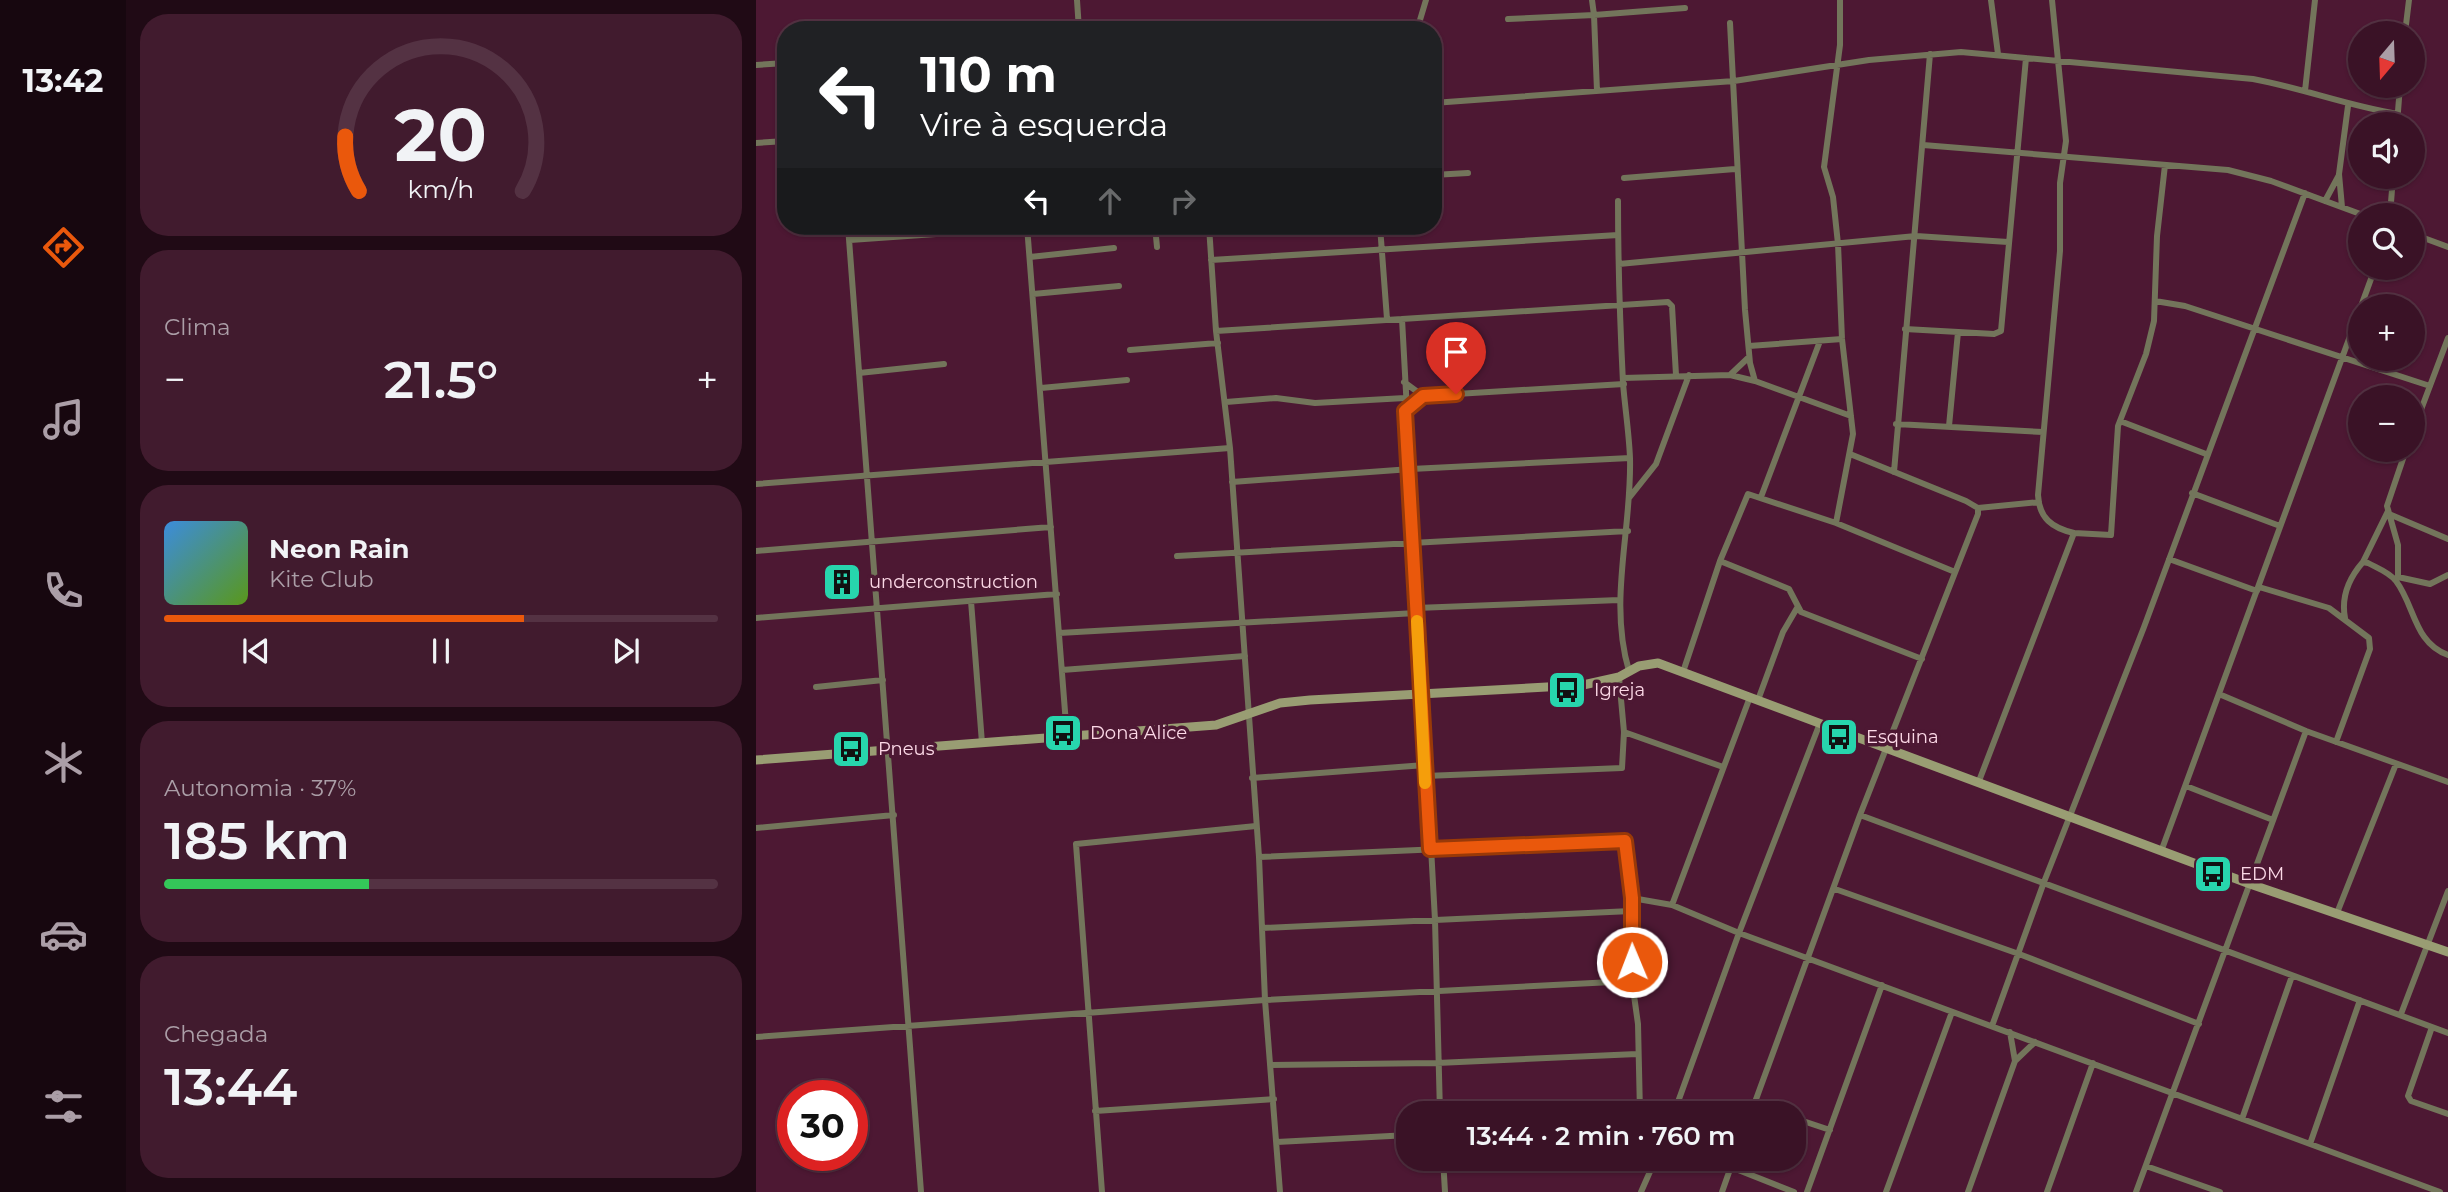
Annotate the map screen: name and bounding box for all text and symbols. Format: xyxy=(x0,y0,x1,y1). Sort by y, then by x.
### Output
north arrow xyxy=(2348,21,2426,98)
map controls xyxy=(2348,21,2425,462)
text: 110 m xyxy=(920,45,1057,104)
icon: left xyxy=(805,49,896,140)
text: 13:42 xyxy=(23,61,103,100)
text: 20 xyxy=(395,91,487,179)
text: Vire à esquerda xyxy=(920,105,1168,144)
button: sound xyxy=(2348,112,2425,189)
text: km/h xyxy=(408,174,474,204)
icon: left xyxy=(1018,182,1056,220)
icon: ahead xyxy=(1091,182,1129,220)
icon: right xyxy=(1164,182,1202,220)
button: search xyxy=(2348,203,2425,280)
icon: directions xyxy=(39,223,88,272)
button: + xyxy=(2348,294,2425,371)
text: Clima xyxy=(164,313,231,341)
pin xyxy=(1426,322,1486,394)
icon: arrive xyxy=(1437,333,1475,371)
text: 21.5° xyxy=(384,348,498,411)
text: − xyxy=(164,356,186,403)
text: + xyxy=(696,356,718,403)
button: − xyxy=(2348,385,2425,462)
icon: music xyxy=(39,395,88,444)
text: Neon Rain xyxy=(269,533,410,565)
building icon: underconstruction xyxy=(821,561,863,603)
text: Kite Club xyxy=(269,565,374,593)
icon: phone xyxy=(39,566,88,615)
place label: underconstruction xyxy=(869,571,1038,593)
icon: previous xyxy=(237,632,275,670)
icon: pause xyxy=(422,632,460,670)
icon: next xyxy=(607,632,645,670)
bus stop icon: Igreja xyxy=(1546,669,1588,711)
place label: Igreja xyxy=(1594,679,1645,701)
bus stop icon: Dona Alice xyxy=(1042,712,1084,754)
bus stop icon: Esquina xyxy=(1818,716,1860,758)
place label: Dona Alice xyxy=(1090,722,1187,744)
place label: Esquina xyxy=(1866,726,1939,748)
bus stop icon: Pneus xyxy=(830,728,872,770)
icon: climate xyxy=(39,738,88,787)
place label: Pneus xyxy=(878,738,935,760)
text: Autonomia · 37% xyxy=(164,774,356,802)
text: 185 km xyxy=(164,809,350,872)
bus stop icon: EDM xyxy=(2192,853,2234,895)
place label: EDM xyxy=(2240,863,2284,885)
icon: car xyxy=(39,910,88,959)
position arrow xyxy=(1595,925,1669,999)
text: Chegada xyxy=(164,1020,268,1048)
text: 13:44 xyxy=(164,1055,297,1118)
speed limit sign: 30 xyxy=(777,1080,868,1171)
icon: filters xyxy=(39,1082,88,1131)
text: 13:44 · 2 min · 760 m xyxy=(1467,1120,1735,1152)

